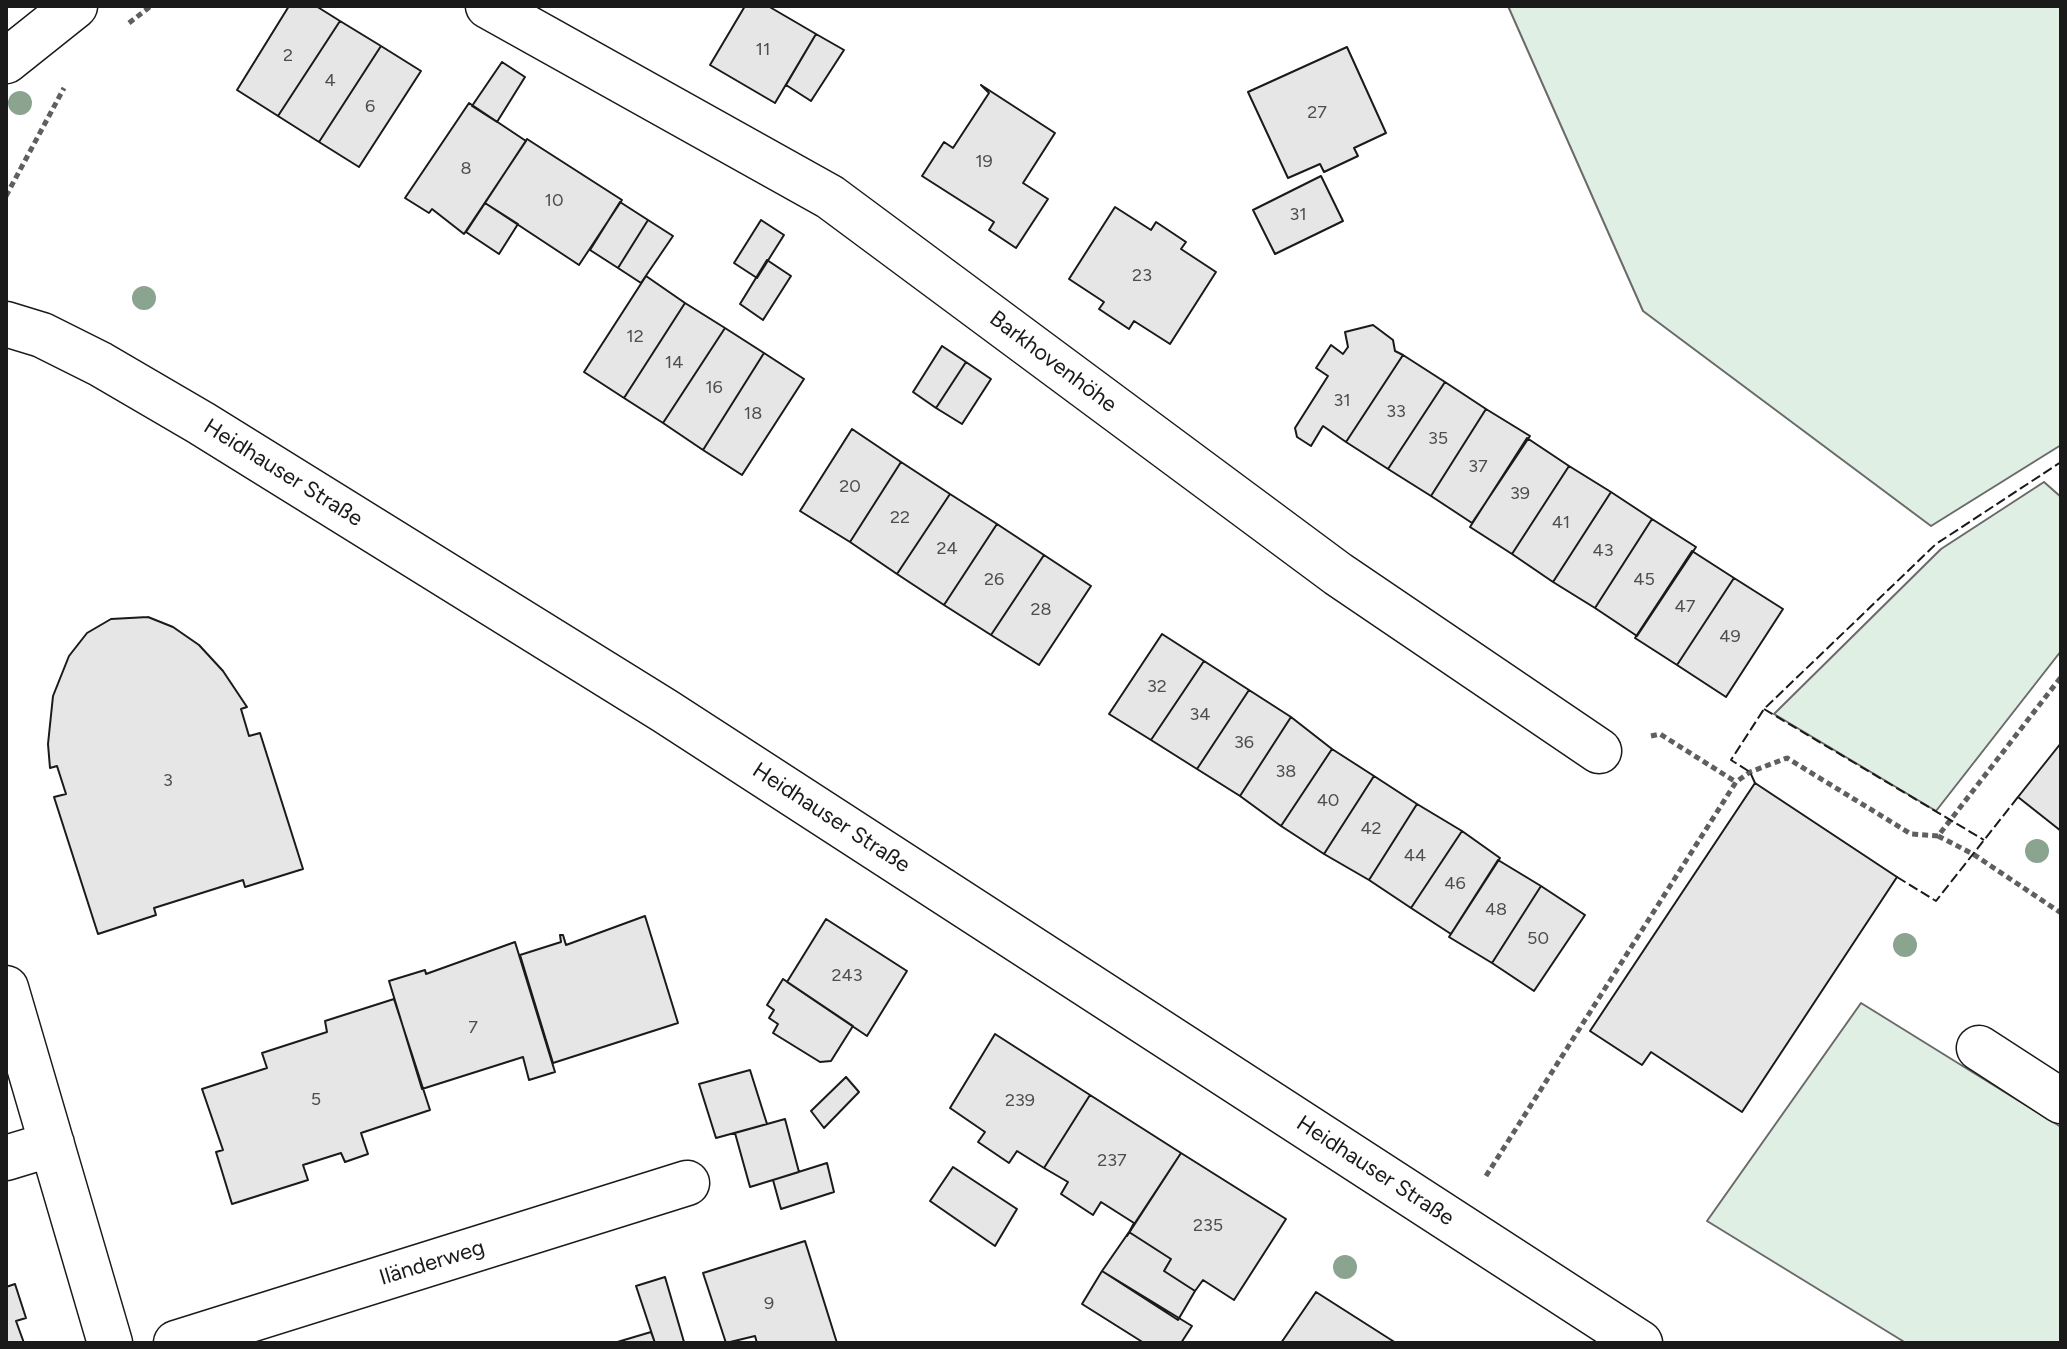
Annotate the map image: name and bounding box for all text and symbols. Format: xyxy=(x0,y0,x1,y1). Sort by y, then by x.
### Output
house number: 11 xyxy=(756,39,770,61)
house number: 2 xyxy=(283,45,293,67)
house number: 4 xyxy=(324,70,336,92)
house number: 6 xyxy=(365,96,375,118)
house number: 27 xyxy=(1307,102,1327,124)
house number: 19 xyxy=(975,151,993,173)
house number: 8 xyxy=(460,158,472,180)
house number: 10 xyxy=(545,190,563,212)
house number: 31 xyxy=(1289,204,1307,226)
house number: 23 xyxy=(1132,265,1152,287)
street label: Barkhovenhöhe xyxy=(984,306,1122,418)
house number: 12 xyxy=(626,326,644,348)
house number: 14 xyxy=(665,352,683,374)
house number: 16 xyxy=(705,377,723,399)
house number: 31 xyxy=(1333,390,1351,412)
house number: 33 xyxy=(1386,401,1406,423)
house number: 18 xyxy=(744,403,762,425)
street label: Heidhauser Straße xyxy=(199,413,367,533)
house number: 35 xyxy=(1428,428,1448,450)
house number: 37 xyxy=(1468,456,1488,478)
house number: 20 xyxy=(839,476,861,498)
house number: 39 xyxy=(1510,483,1530,505)
house number: 22 xyxy=(890,507,910,529)
house number: 41 xyxy=(1552,512,1570,534)
house number: 24 xyxy=(936,538,958,560)
house number: 43 xyxy=(1593,540,1613,562)
house number: 26 xyxy=(984,569,1004,591)
house number: 45 xyxy=(1633,569,1655,591)
house number: 47 xyxy=(1675,596,1695,618)
house number: 28 xyxy=(1030,599,1052,621)
house number: 49 xyxy=(1719,626,1741,648)
house number: 32 xyxy=(1147,676,1167,698)
house number: 34 xyxy=(1190,704,1210,726)
house number: 36 xyxy=(1234,732,1254,754)
street label: Heidhauser Straße xyxy=(747,757,915,879)
house number: 38 xyxy=(1276,761,1296,783)
house number: 3 xyxy=(163,770,173,792)
house number: 40 xyxy=(1317,790,1339,812)
house number: 42 xyxy=(1360,818,1382,840)
house number: 44 xyxy=(1404,845,1426,867)
house number: 46 xyxy=(1444,873,1466,895)
house number: 48 xyxy=(1485,899,1507,921)
house number: 50 xyxy=(1527,928,1549,950)
house number: 243 xyxy=(831,965,863,987)
house number: 7 xyxy=(468,1017,478,1039)
house number: 5 xyxy=(311,1089,321,1111)
house number: 239 xyxy=(1005,1090,1035,1112)
street label: Heidhauser Straße xyxy=(1291,1110,1459,1232)
house number: 237 xyxy=(1097,1150,1127,1172)
house number: 235 xyxy=(1193,1215,1223,1237)
street label: Iländerweg xyxy=(376,1235,488,1291)
house number: 9 xyxy=(764,1293,774,1315)

